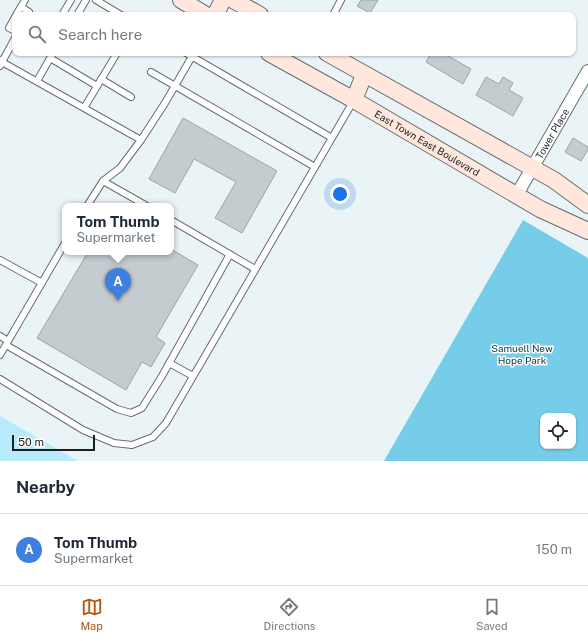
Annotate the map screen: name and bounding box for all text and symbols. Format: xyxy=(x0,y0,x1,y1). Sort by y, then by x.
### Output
search box xyxy=(12,12,576,56)
icon: search xyxy=(26,23,48,45)
text: Search here xyxy=(58,26,142,43)
street label: Tower Place xyxy=(533,106,571,161)
street label: East Town East Boulevard xyxy=(373,108,482,178)
your location xyxy=(330,184,350,204)
popup xyxy=(62,203,174,255)
text: Tom Thumb xyxy=(76,213,160,230)
text: Supermarket xyxy=(76,230,156,245)
pin: A xyxy=(105,268,131,301)
park label: Samuell New Hope Park xyxy=(491,342,553,366)
map controls xyxy=(540,413,576,449)
button: locate xyxy=(540,413,576,449)
scale bar xyxy=(12,433,95,452)
text: 50 m xyxy=(18,436,44,448)
text: Nearby xyxy=(16,477,75,497)
text: Tom Thumb xyxy=(54,534,137,551)
text: A xyxy=(24,542,34,557)
text: 150 m xyxy=(536,542,572,557)
text: Supermarket xyxy=(54,551,133,566)
tab: Map xyxy=(80,596,103,632)
tab: Directions xyxy=(264,596,315,632)
tab: Saved xyxy=(476,596,508,632)

